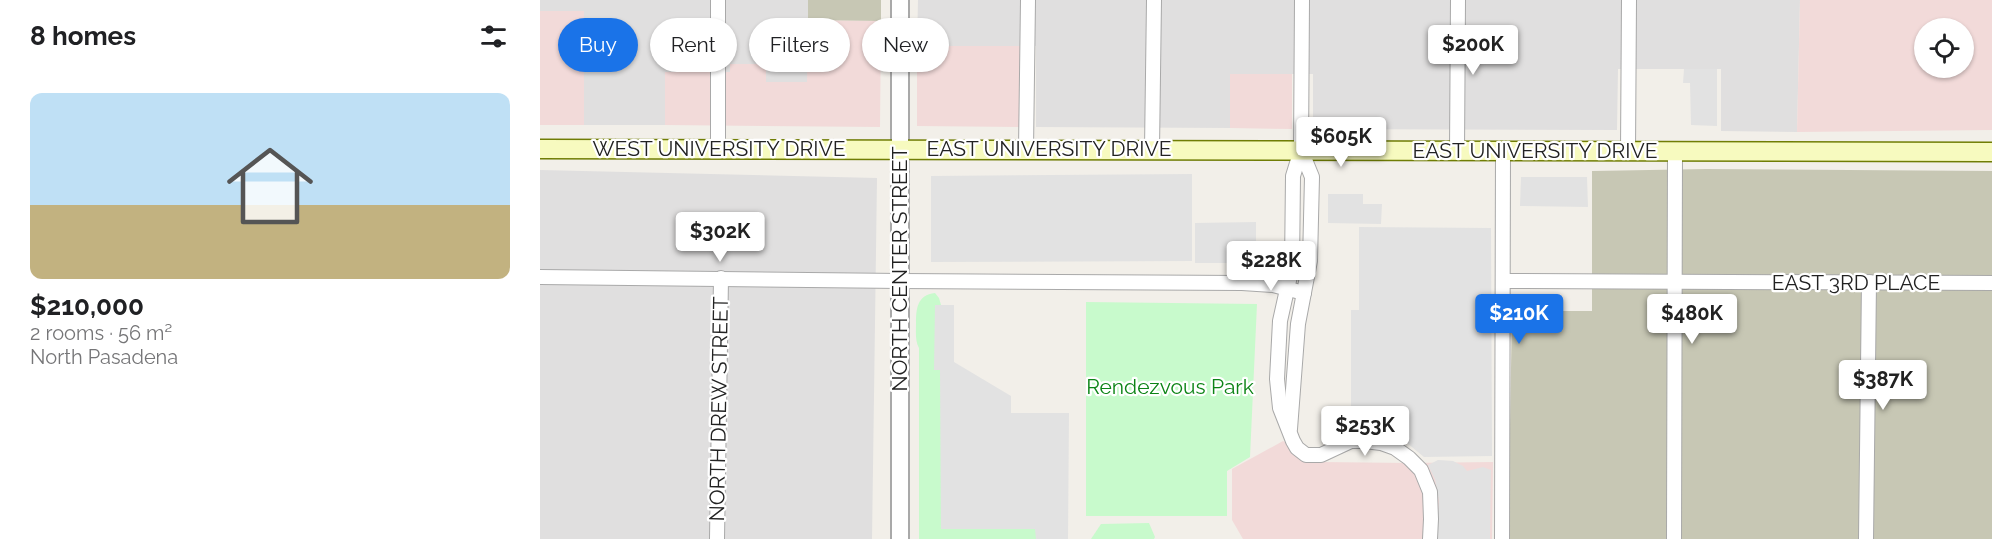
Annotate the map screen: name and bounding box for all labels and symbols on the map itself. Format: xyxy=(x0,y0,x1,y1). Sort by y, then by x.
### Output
pin: $200K xyxy=(1431,25,1515,76)
pin: $605K xyxy=(1299,117,1383,168)
street label: WEST UNIVERSITY DRIVE xyxy=(593,136,845,161)
street label: EAST UNIVERSITY DRIVE xyxy=(926,136,1172,161)
street label: EAST UNIVERSITY DRIVE xyxy=(1412,138,1658,163)
street label: NORTH CENTER STREET xyxy=(887,146,912,391)
pin: $302K xyxy=(678,212,762,263)
pin: $228K xyxy=(1229,241,1313,292)
street label: EAST 3RD PLACE xyxy=(1772,270,1940,295)
pin: $210K xyxy=(1477,294,1561,345)
pin: $480K xyxy=(1650,294,1734,345)
street label: NORTH DREW STREET xyxy=(704,296,733,522)
pin: $387K xyxy=(1841,360,1925,411)
park label: Rendezvous Park xyxy=(1086,374,1254,399)
pin: $253K xyxy=(1323,406,1407,457)

